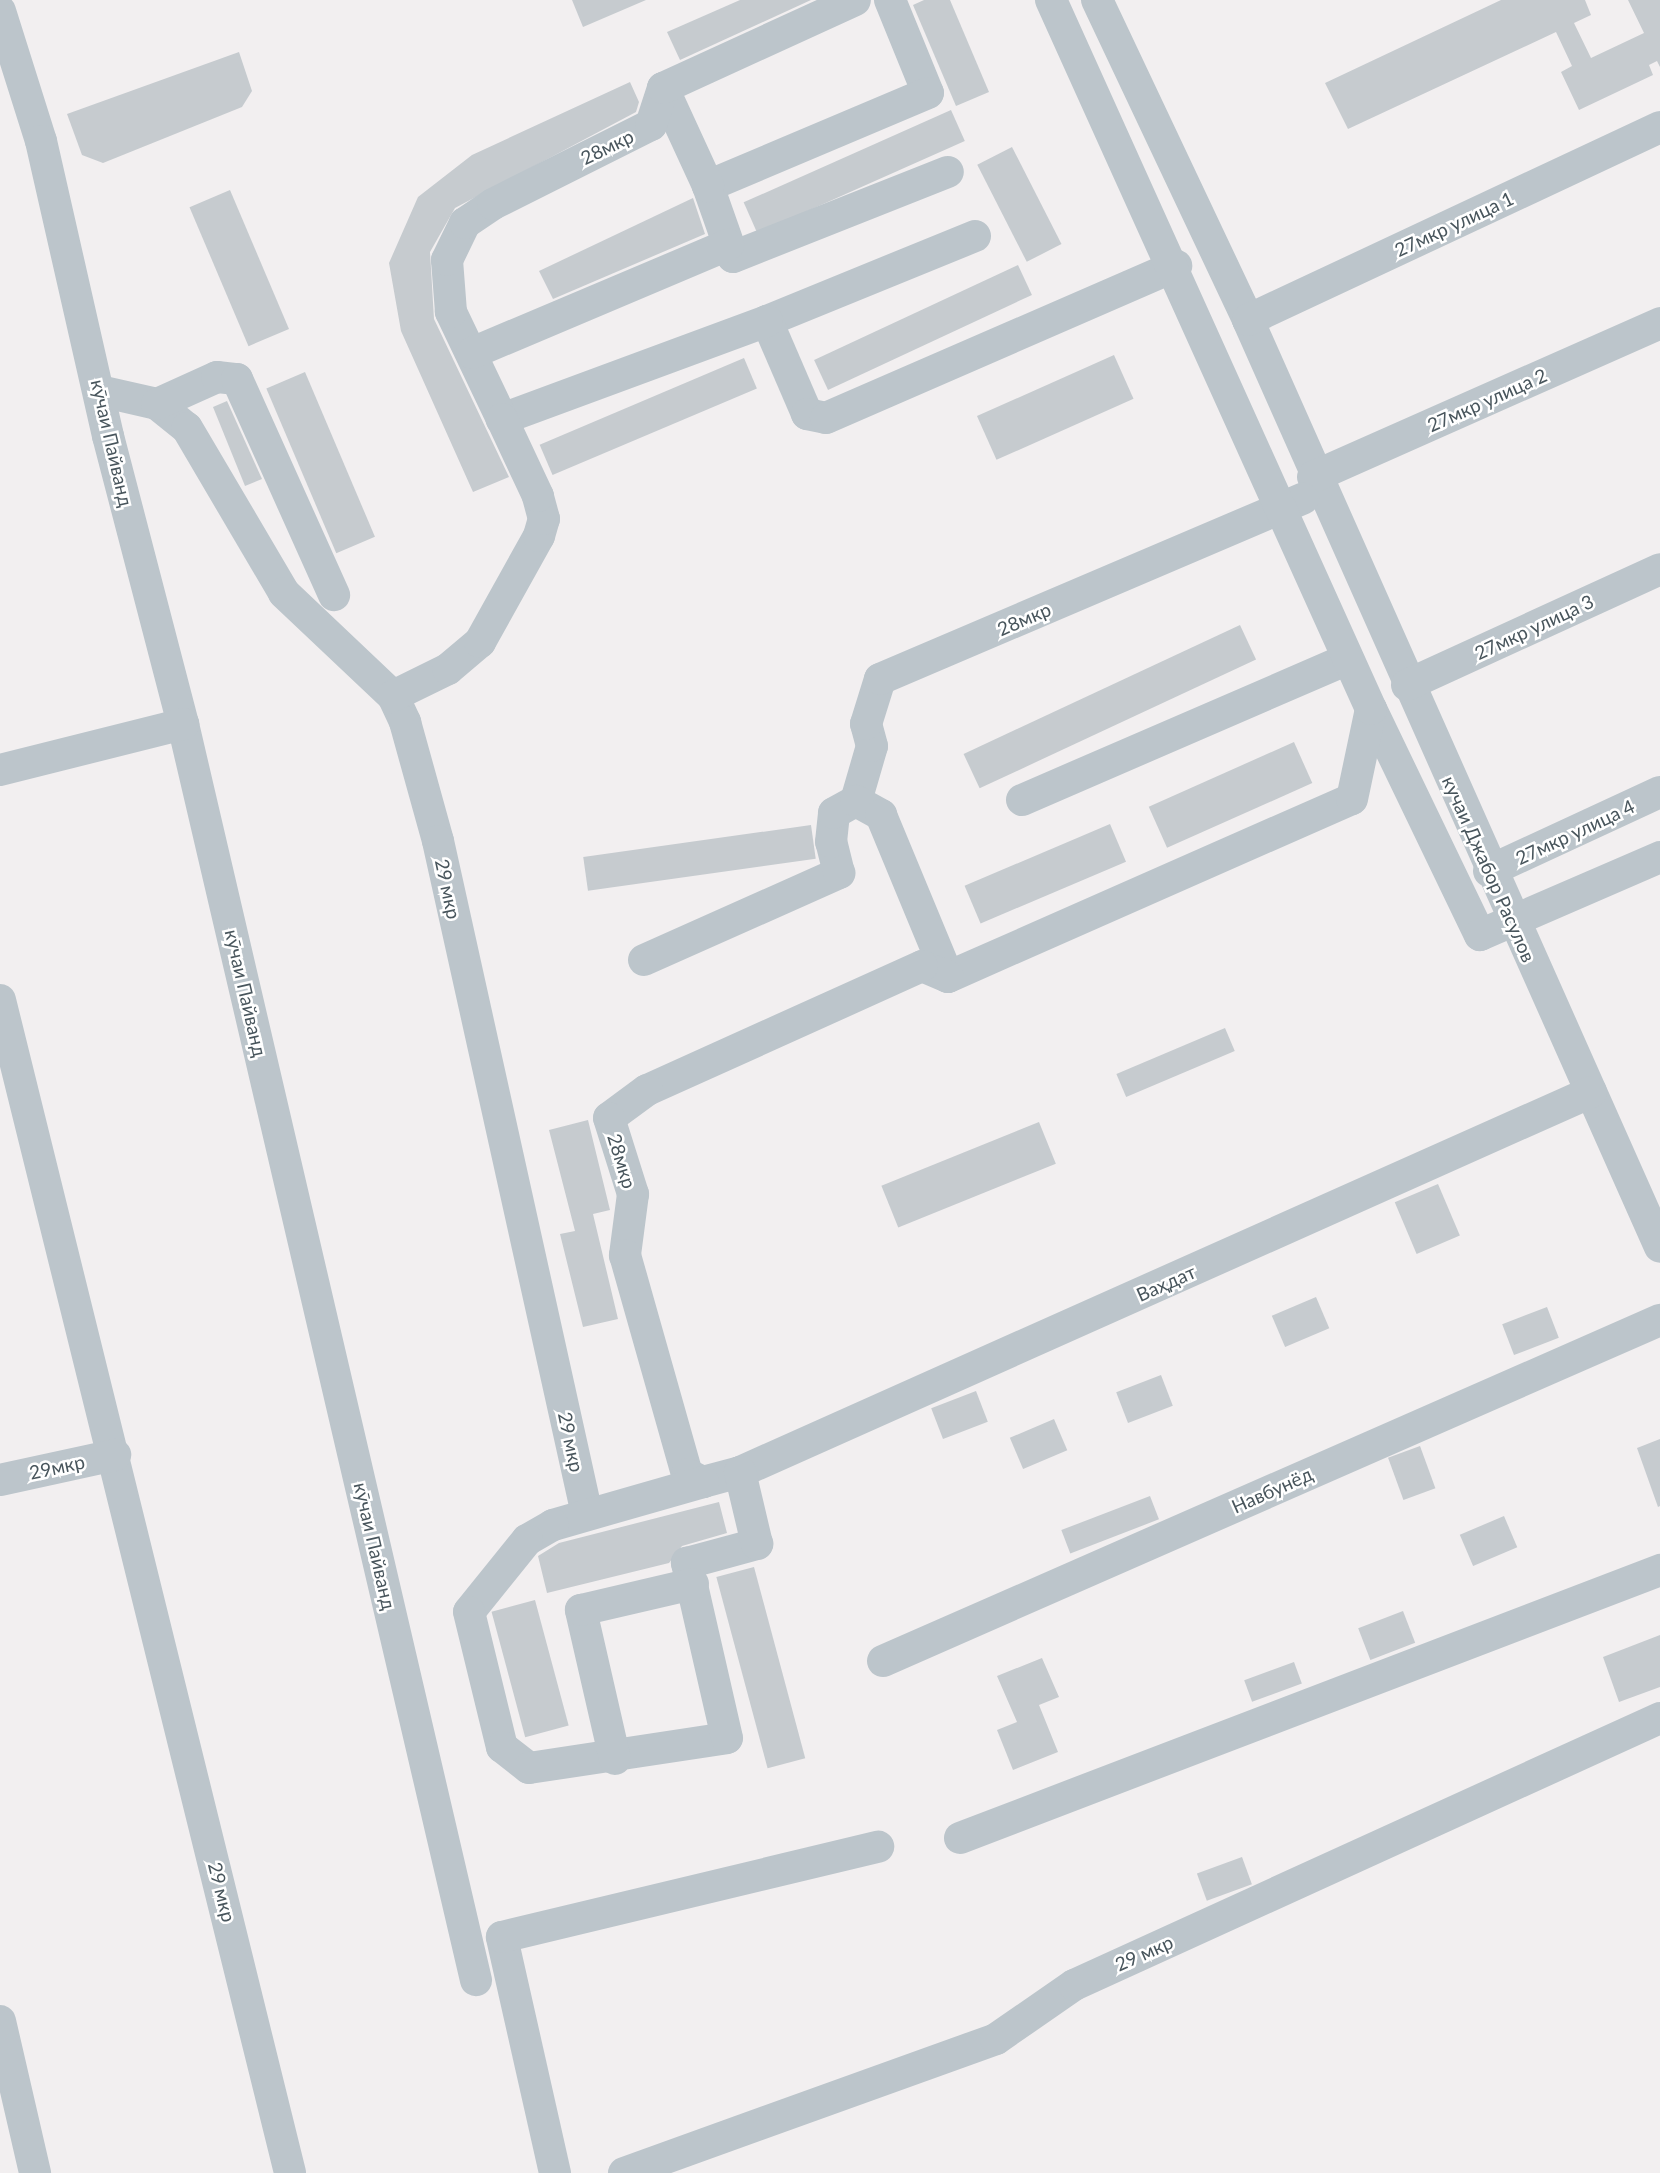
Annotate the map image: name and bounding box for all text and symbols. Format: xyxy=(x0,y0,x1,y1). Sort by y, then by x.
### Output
street label: 28мкр xyxy=(577,124,637,170)
street label: 27мкр улица 1 xyxy=(1391,187,1517,261)
street label: 27мкр улица 2 xyxy=(1424,363,1550,437)
street label: кӯчаи Пайванд xyxy=(86,377,138,509)
street label: 27мкр улица 3 xyxy=(1471,590,1597,664)
street label: 28мкр xyxy=(994,598,1054,640)
street label: кучаи Джабор Расулов xyxy=(1438,772,1540,966)
street label: 27мкр улица 4 xyxy=(1512,795,1638,869)
street label: 29 мкр xyxy=(431,857,465,921)
street label: кӯчаи Пайванд xyxy=(220,927,272,1059)
street label: 28мкр xyxy=(603,1131,641,1191)
street label: Ваҳдат xyxy=(1133,1260,1199,1306)
street label: 29 мкр xyxy=(554,1410,588,1474)
street label: 29мкр xyxy=(27,1450,87,1484)
street label: Навбунёд xyxy=(1228,1462,1316,1518)
street label: кӯчаи Пайванд xyxy=(349,1480,401,1612)
street label: 29 мкр xyxy=(204,1860,240,1924)
street label: 29 мкр xyxy=(1112,1930,1176,1976)

